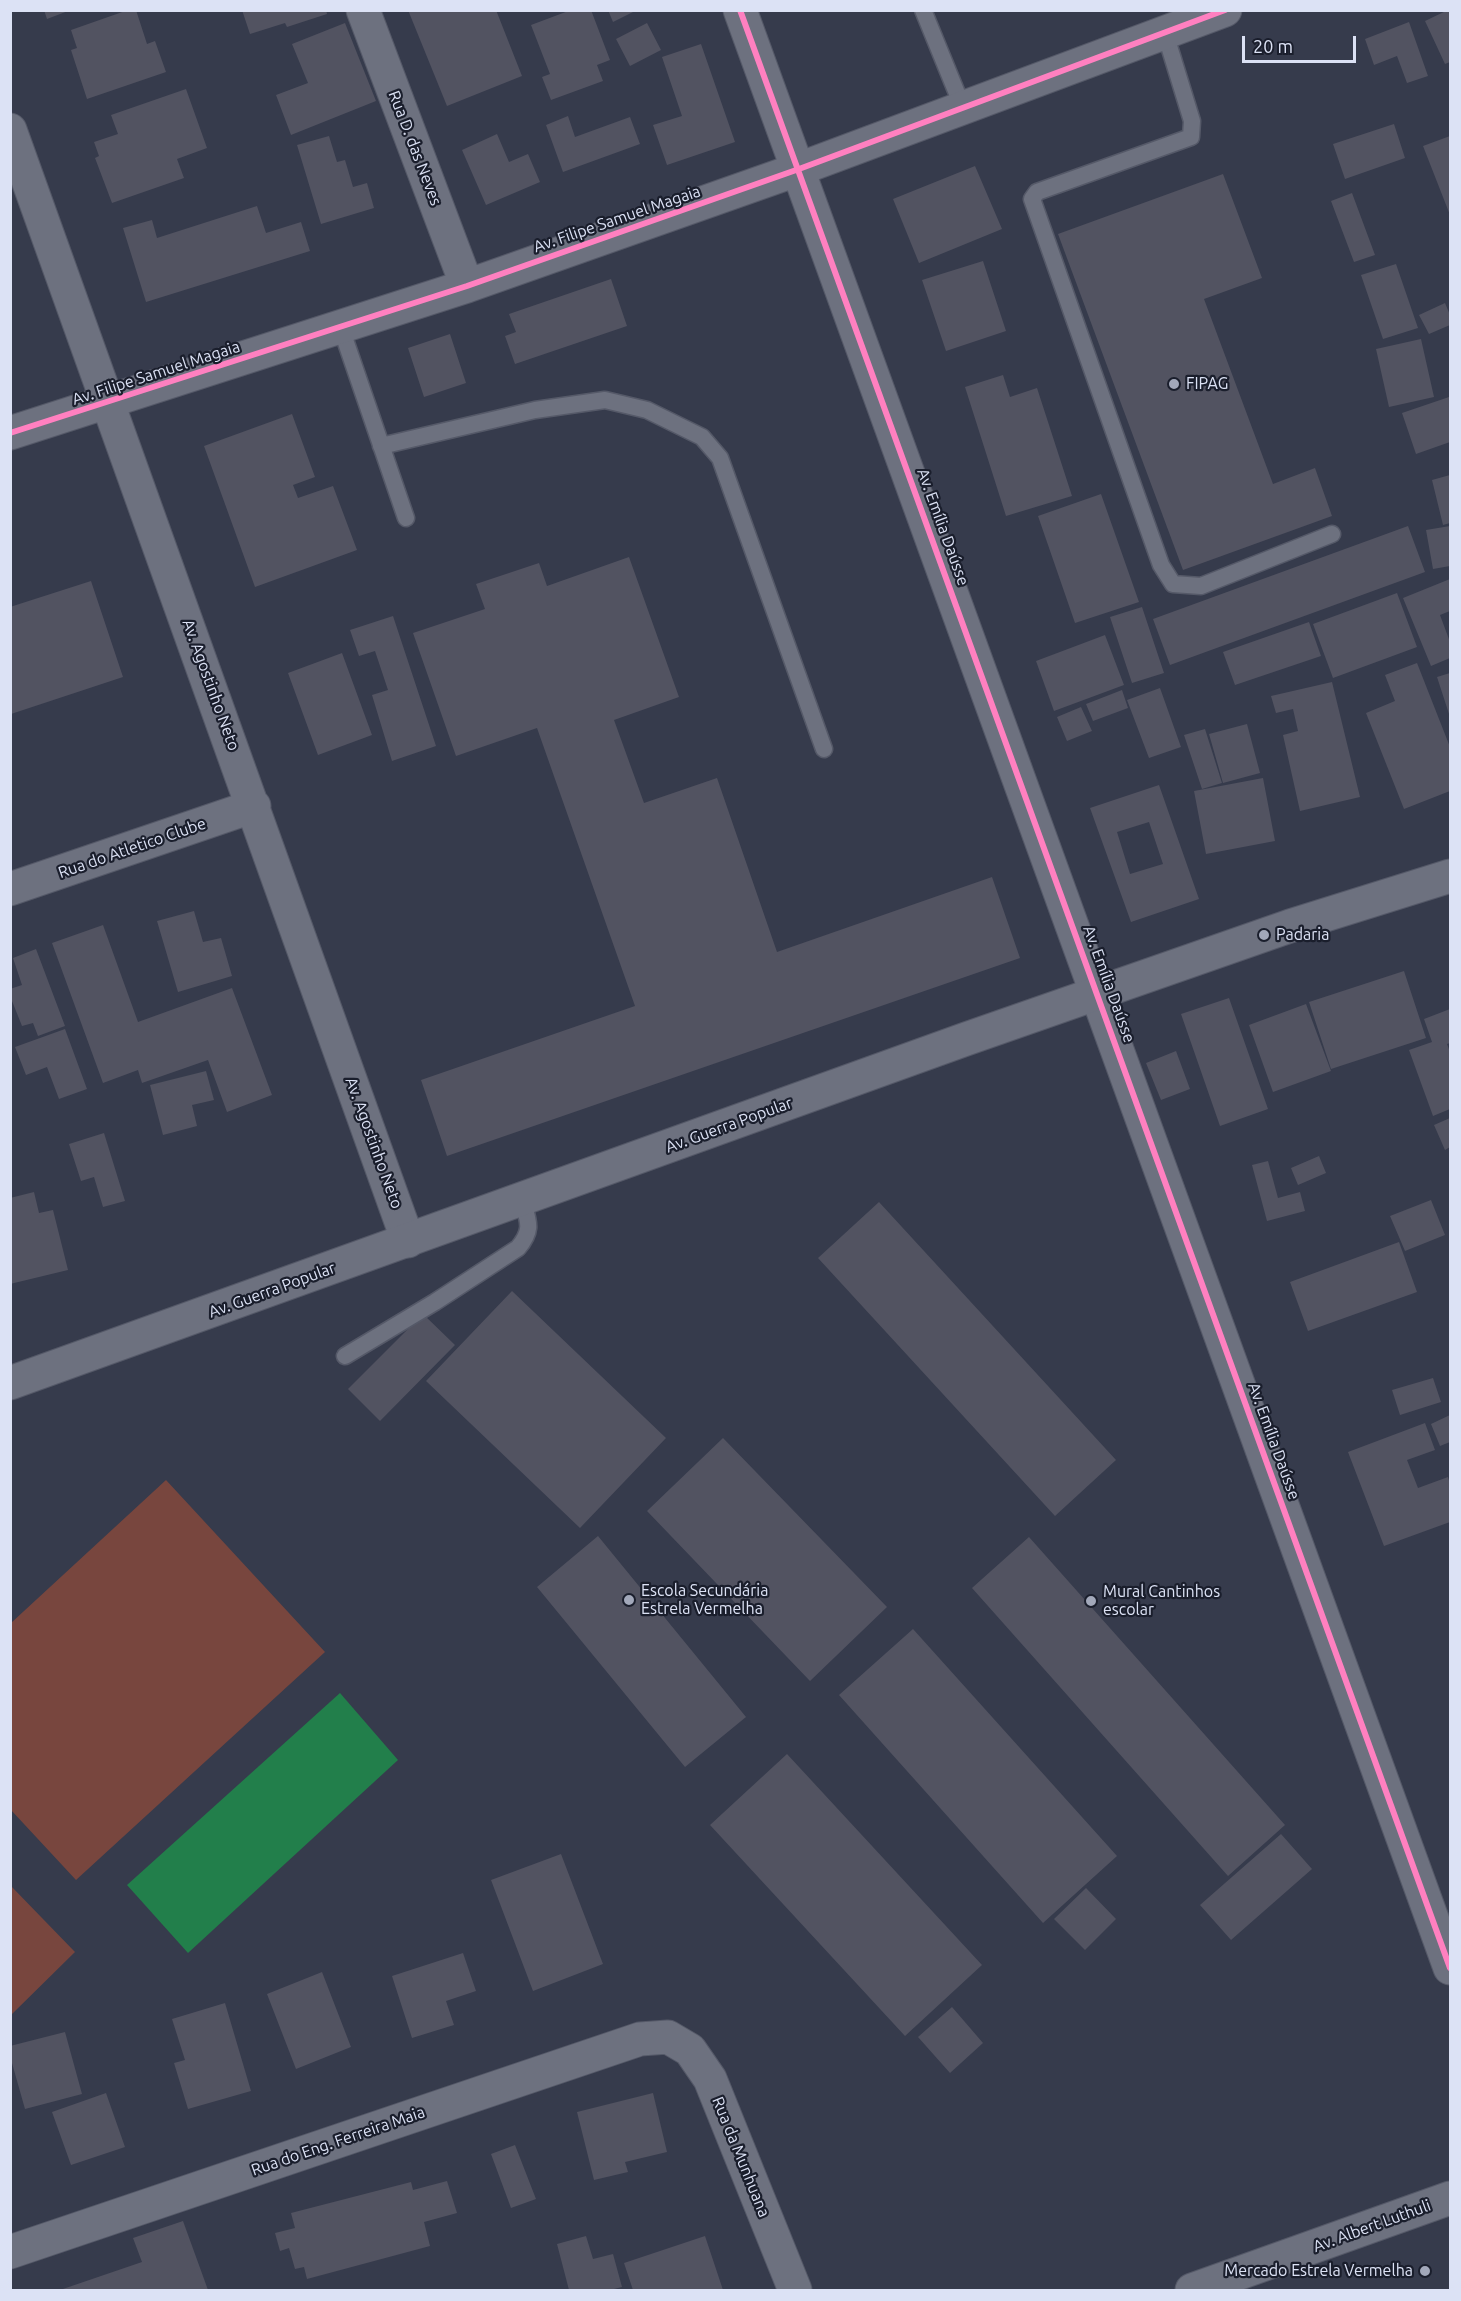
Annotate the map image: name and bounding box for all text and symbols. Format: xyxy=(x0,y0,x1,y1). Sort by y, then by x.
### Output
scale bar xyxy=(1245,24,1359,62)
text: 20 m xyxy=(1253,36,1293,56)
street label: Rua D. das Neves xyxy=(384,88,446,208)
street label: Av. Filipe Samuel Magaia xyxy=(531,181,703,257)
street label: Av. Filipe Samuel Magaia xyxy=(70,337,242,409)
place label: FIPAG xyxy=(1186,374,1228,394)
marker: FIPAG xyxy=(1167,377,1181,391)
street label: Av. Emília Daússe xyxy=(913,466,973,588)
street label: Av. Agostinho Neto xyxy=(178,617,244,753)
street label: Rua do Atletico Clube xyxy=(56,814,208,882)
street label: Av. Emília Daússe xyxy=(1079,923,1139,1045)
place label: Padaria xyxy=(1276,925,1329,945)
marker: Padaria xyxy=(1257,928,1271,942)
street label: Av. Agostinho Neto xyxy=(341,1075,407,1211)
street label: Av. Guerra Popular xyxy=(663,1093,795,1157)
street label: Av. Guerra Popular xyxy=(206,1258,338,1322)
street label: Av. Emília Daússe xyxy=(1244,1380,1304,1502)
place label: Escola Secundária Estrela Vermelha xyxy=(641,1581,768,1619)
place label: Mural Cantinhos escolar xyxy=(1103,1582,1220,1620)
marker: Escola Secundária Estrela Vermelha xyxy=(622,1593,636,1607)
marker: Mural Cantinhos escolar xyxy=(1084,1594,1098,1608)
street label: Rua da Munhuana xyxy=(708,2094,774,2220)
street label: Rua do Eng. Ferreira Maia xyxy=(249,2102,427,2180)
street label: Av. Albert Luthuli xyxy=(1311,2196,1433,2256)
place label: Mercado Estrela Vermelha xyxy=(1224,2261,1413,2281)
marker: Mercado Estrela Vermelha xyxy=(1418,2264,1432,2278)

